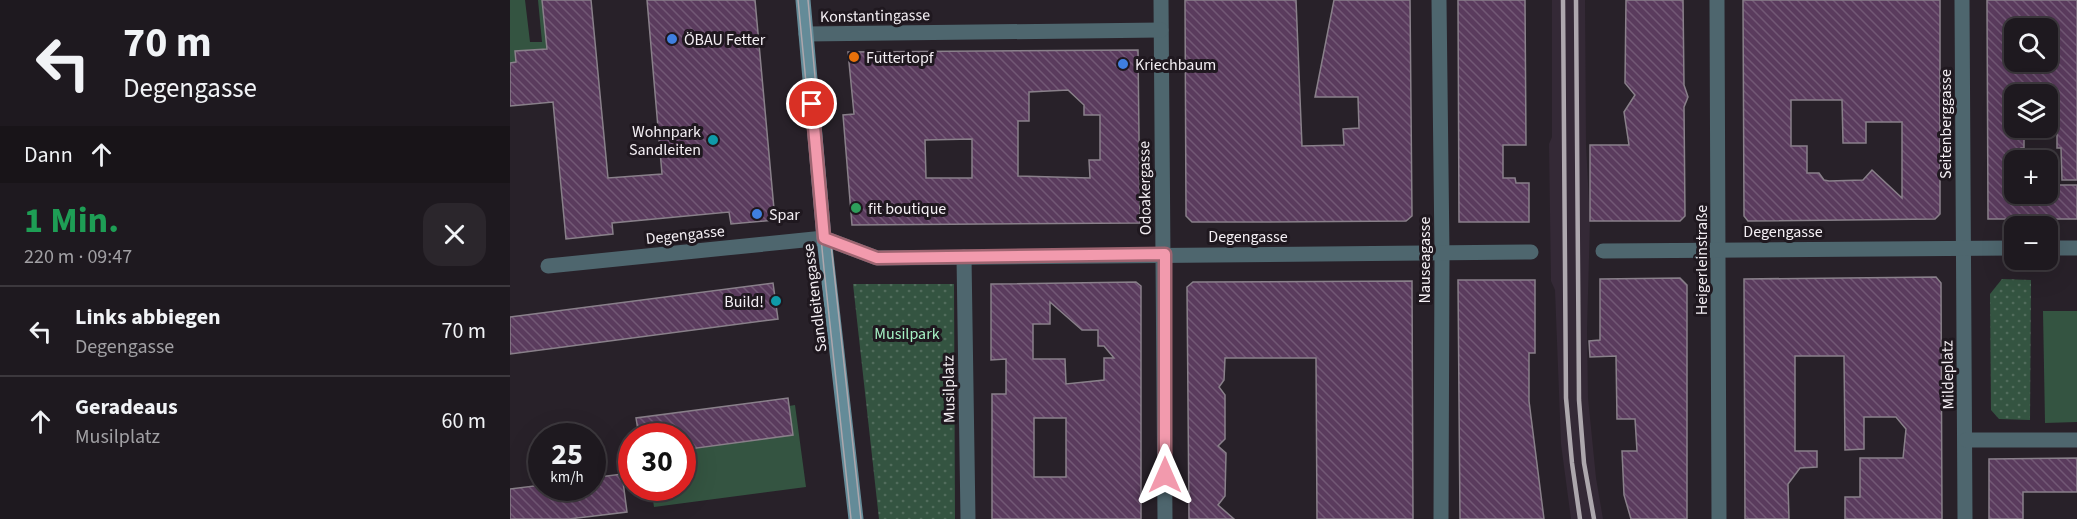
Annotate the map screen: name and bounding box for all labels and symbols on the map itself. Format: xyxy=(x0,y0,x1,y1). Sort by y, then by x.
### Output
street label: Konstantingasse xyxy=(820,4,930,28)
place label: ÖBAU Fetter xyxy=(684,29,766,51)
marker: ÖBAU Fetter xyxy=(665,32,679,46)
place label: Futtertopf xyxy=(866,47,935,69)
marker: Futtertopf xyxy=(847,50,861,64)
place label: Kriechbaum xyxy=(1135,54,1216,76)
marker: Kriechbaum xyxy=(1116,57,1130,71)
street label: Seitenberggasse xyxy=(1935,69,1957,179)
pin xyxy=(786,78,837,129)
place label: Wohnpark Sandleiten xyxy=(629,121,701,161)
marker: Wohnpark Sandleiten xyxy=(706,133,720,147)
street label: Odoakergasse xyxy=(1133,141,1157,235)
place label: fit boutique xyxy=(868,198,946,220)
marker: fit boutique xyxy=(849,201,863,215)
place label: Spar xyxy=(769,204,800,226)
street label: Heigerleinstraße xyxy=(1691,205,1713,315)
marker: Spar xyxy=(750,207,764,221)
street label: Nauseagasse xyxy=(1414,217,1436,303)
street label: Degengasse xyxy=(644,220,726,250)
street label: Degengasse xyxy=(1743,221,1823,243)
street label: Degengasse xyxy=(1208,226,1288,248)
street label: Sandleitengasse xyxy=(797,242,833,353)
place label: Build! xyxy=(724,291,764,313)
marker: Build! xyxy=(769,294,783,308)
park label: Musilpark xyxy=(874,323,940,345)
street label: Mildeplatz xyxy=(1936,340,1960,410)
street label: Musilplatz xyxy=(937,355,961,423)
speed limit sign: 30 xyxy=(618,423,696,501)
position arrow xyxy=(1133,443,1197,507)

